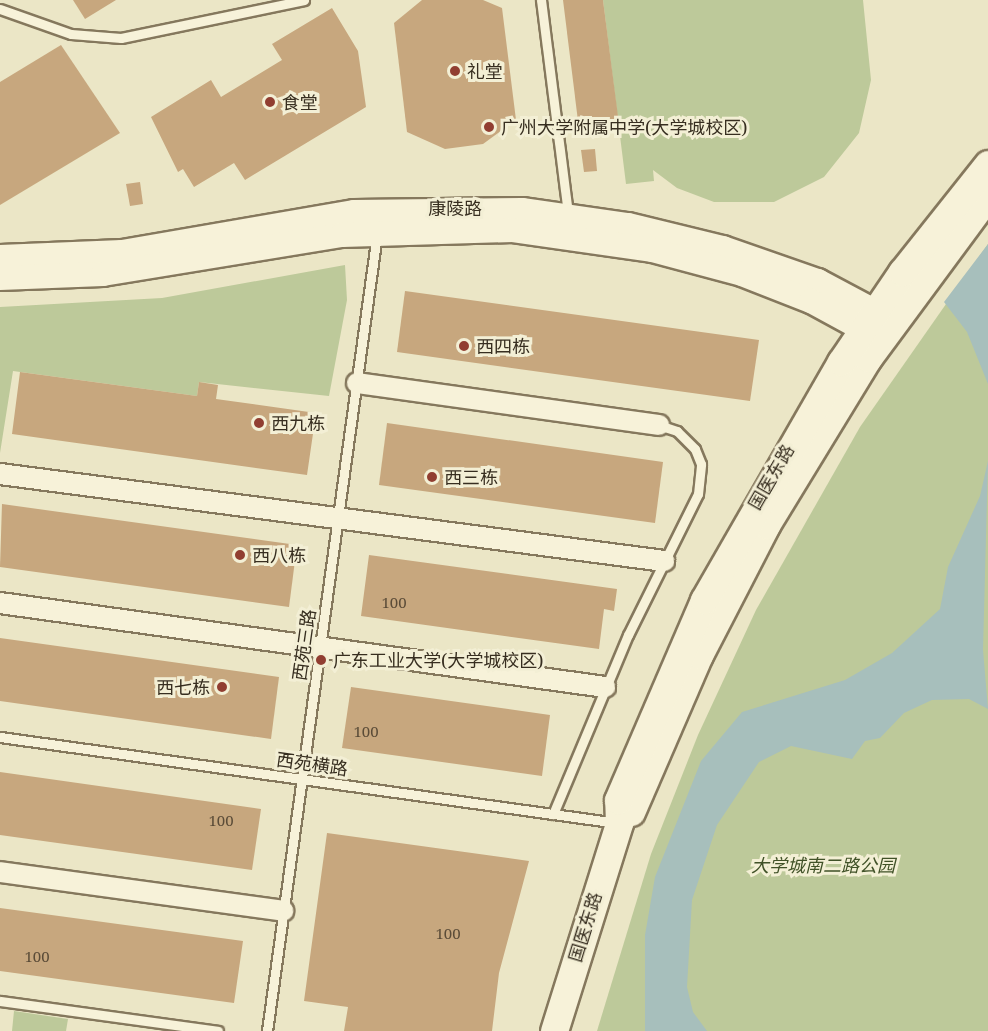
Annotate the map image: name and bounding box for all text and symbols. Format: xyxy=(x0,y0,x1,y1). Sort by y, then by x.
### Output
place label: 礼堂 xyxy=(467,60,503,82)
marker: 礼堂 xyxy=(448,64,462,78)
place label: 食堂 xyxy=(282,91,318,113)
marker: 食堂 xyxy=(263,95,277,109)
place label: 广州大学附属中学(大学城校区) xyxy=(501,116,747,138)
marker: 广州大学附属中学(大学城校区) xyxy=(482,120,496,134)
street label: 康陵路 xyxy=(428,197,482,219)
place label: 西四栋 xyxy=(476,335,530,357)
marker: 西四栋 xyxy=(457,339,471,353)
place label: 西九栋 xyxy=(271,412,325,434)
marker: 西九栋 xyxy=(252,416,266,430)
street label: 国医东路 xyxy=(744,440,798,514)
place label: 西三栋 xyxy=(444,466,498,488)
marker: 西三栋 xyxy=(425,470,439,484)
place label: 西八栋 xyxy=(252,544,306,566)
marker: 西八栋 xyxy=(233,548,247,562)
house number: 100 xyxy=(381,594,407,612)
street label: 西苑三路 xyxy=(288,608,320,682)
place label: 广东工业大学(大学城校区) xyxy=(333,649,543,671)
marker: 广东工业大学(大学城校区) xyxy=(314,653,328,667)
place label: 西七栋 xyxy=(156,676,210,698)
marker: 西七栋 xyxy=(215,680,229,694)
house number: 100 xyxy=(353,723,379,741)
street label: 西苑横路 xyxy=(275,748,349,780)
house number: 100 xyxy=(208,812,234,830)
park label: 大学城南二路公园 xyxy=(751,854,895,876)
street label: 国医东路 xyxy=(564,889,606,965)
house number: 100 xyxy=(435,925,461,943)
house number: 100 xyxy=(24,948,50,966)

